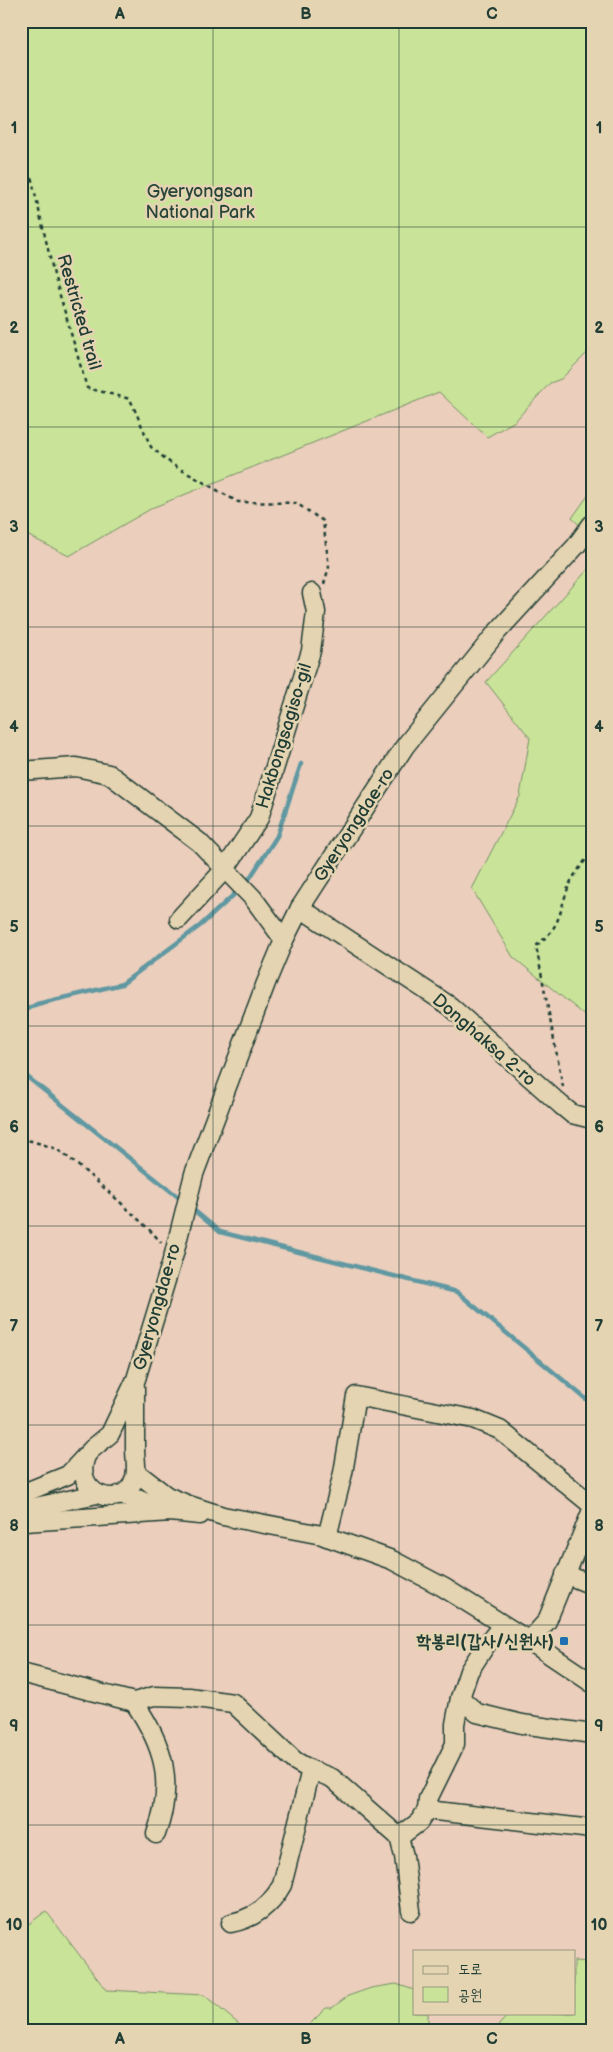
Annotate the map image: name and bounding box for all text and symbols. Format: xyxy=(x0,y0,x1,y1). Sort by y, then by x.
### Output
text: A xyxy=(114,5,125,24)
text: B xyxy=(300,5,312,24)
text: C xyxy=(486,5,498,24)
text: 1 xyxy=(11,119,17,138)
text: 1 xyxy=(596,119,602,138)
park label: Gyeryongsan National Park xyxy=(145,181,255,223)
street label: Restricted trail xyxy=(52,252,106,372)
text: 2 xyxy=(9,319,19,338)
text: 2 xyxy=(594,319,604,338)
text: 3 xyxy=(9,518,19,537)
text: 3 xyxy=(594,518,604,537)
street label: Hakbongsagiso-gil xyxy=(252,661,316,811)
text: 4 xyxy=(9,718,19,737)
text: 4 xyxy=(594,718,604,737)
street label: Gyeryongdae-ro xyxy=(309,764,399,886)
text: 5 xyxy=(9,918,19,937)
text: 5 xyxy=(594,918,604,937)
street label: Donghaksa 2-ro xyxy=(428,989,540,1091)
text: 6 xyxy=(9,1118,19,1137)
text: 6 xyxy=(594,1118,604,1137)
street label: Gyeryongdae-ro xyxy=(129,1241,185,1373)
text: 7 xyxy=(10,1317,19,1336)
text: 7 xyxy=(595,1317,604,1336)
text: 8 xyxy=(9,1517,19,1536)
text: 8 xyxy=(594,1517,604,1536)
place label: 학봉리(갑사/신원사) xyxy=(416,1631,554,1652)
marker: 학봉리(갑사/신원사) xyxy=(558,1635,570,1647)
text: 9 xyxy=(9,1717,19,1736)
text: 9 xyxy=(594,1717,604,1736)
text: 10 xyxy=(6,1916,22,1935)
text: 10 xyxy=(591,1916,607,1935)
legend xyxy=(413,1950,576,2014)
text: 도로 xyxy=(458,1960,482,1979)
text: 공원 xyxy=(458,1986,482,2005)
text: A xyxy=(114,2030,125,2049)
text: B xyxy=(300,2030,312,2049)
text: C xyxy=(486,2030,498,2049)

